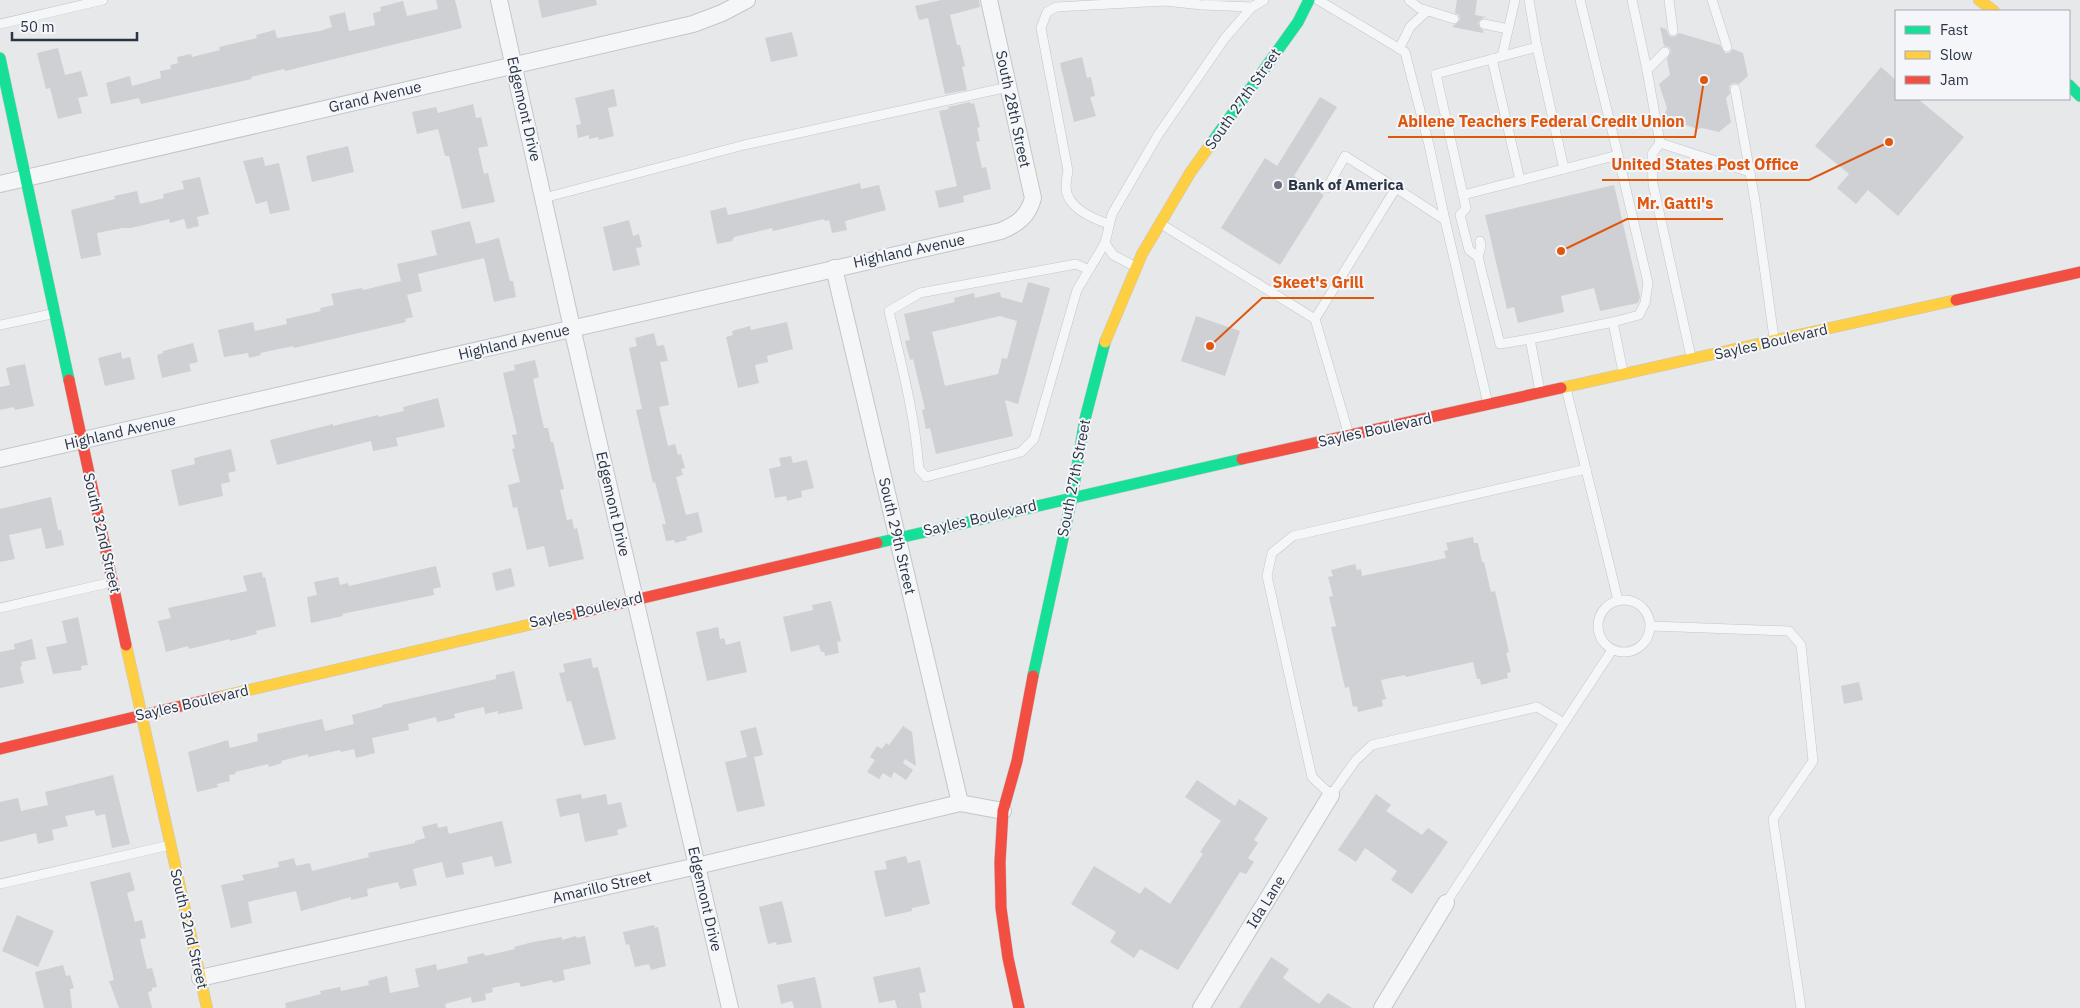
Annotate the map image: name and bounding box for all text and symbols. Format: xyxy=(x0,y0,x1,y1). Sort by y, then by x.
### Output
scale bar xyxy=(12,10,138,42)
legend xyxy=(1895,10,2070,100)
text: 50 m xyxy=(20,17,55,36)
text: Fast xyxy=(1940,20,1968,39)
street label: South 27th Street xyxy=(1201,44,1285,153)
text: Slow xyxy=(1940,45,1973,64)
street label: South 28th Street xyxy=(992,49,1035,169)
street label: Edgemont Drive xyxy=(503,55,546,163)
text: Jam xyxy=(1940,70,1969,89)
street label: Grand Avenue xyxy=(327,77,423,116)
callout: Abilene Teachers Federal Credit Union xyxy=(1388,106,1695,137)
text: Abilene Teachers Federal Credit Union xyxy=(1397,111,1685,131)
callout: United States Post Office xyxy=(1602,149,1809,180)
text: United States Post Office xyxy=(1611,154,1799,174)
place label: Bank of America xyxy=(1288,175,1404,194)
marker: Bank of America xyxy=(1272,179,1284,191)
callout: Mr. Gatti's xyxy=(1627,188,1723,219)
text: Mr. Gatti's xyxy=(1637,193,1713,213)
street label: Highland Avenue xyxy=(851,229,966,272)
callout: Skeet's Grill xyxy=(1262,267,1374,298)
text: Skeet's Grill xyxy=(1272,272,1364,292)
street label: Highland Avenue xyxy=(456,319,571,364)
street label: Sayles Boulevard xyxy=(1712,319,1829,364)
street label: Sayles Boulevard xyxy=(1316,408,1433,451)
street label: Highland Avenue xyxy=(62,409,177,454)
street label: South 27th Street xyxy=(1053,417,1094,538)
street label: Edgemont Drive xyxy=(592,450,635,558)
street label: South 32nd Street xyxy=(79,471,126,595)
street label: South 29th Street xyxy=(875,476,920,596)
street label: Sayles Boulevard xyxy=(921,495,1038,540)
street label: Sayles Boulevard xyxy=(527,587,644,632)
street label: Sayles Boulevard xyxy=(133,680,250,725)
street label: Edgemont Drive xyxy=(684,845,727,953)
street label: Amarillo Street xyxy=(550,866,653,907)
street label: South 32nd Street xyxy=(166,867,213,991)
street label: Ida Lane xyxy=(1242,872,1289,932)

